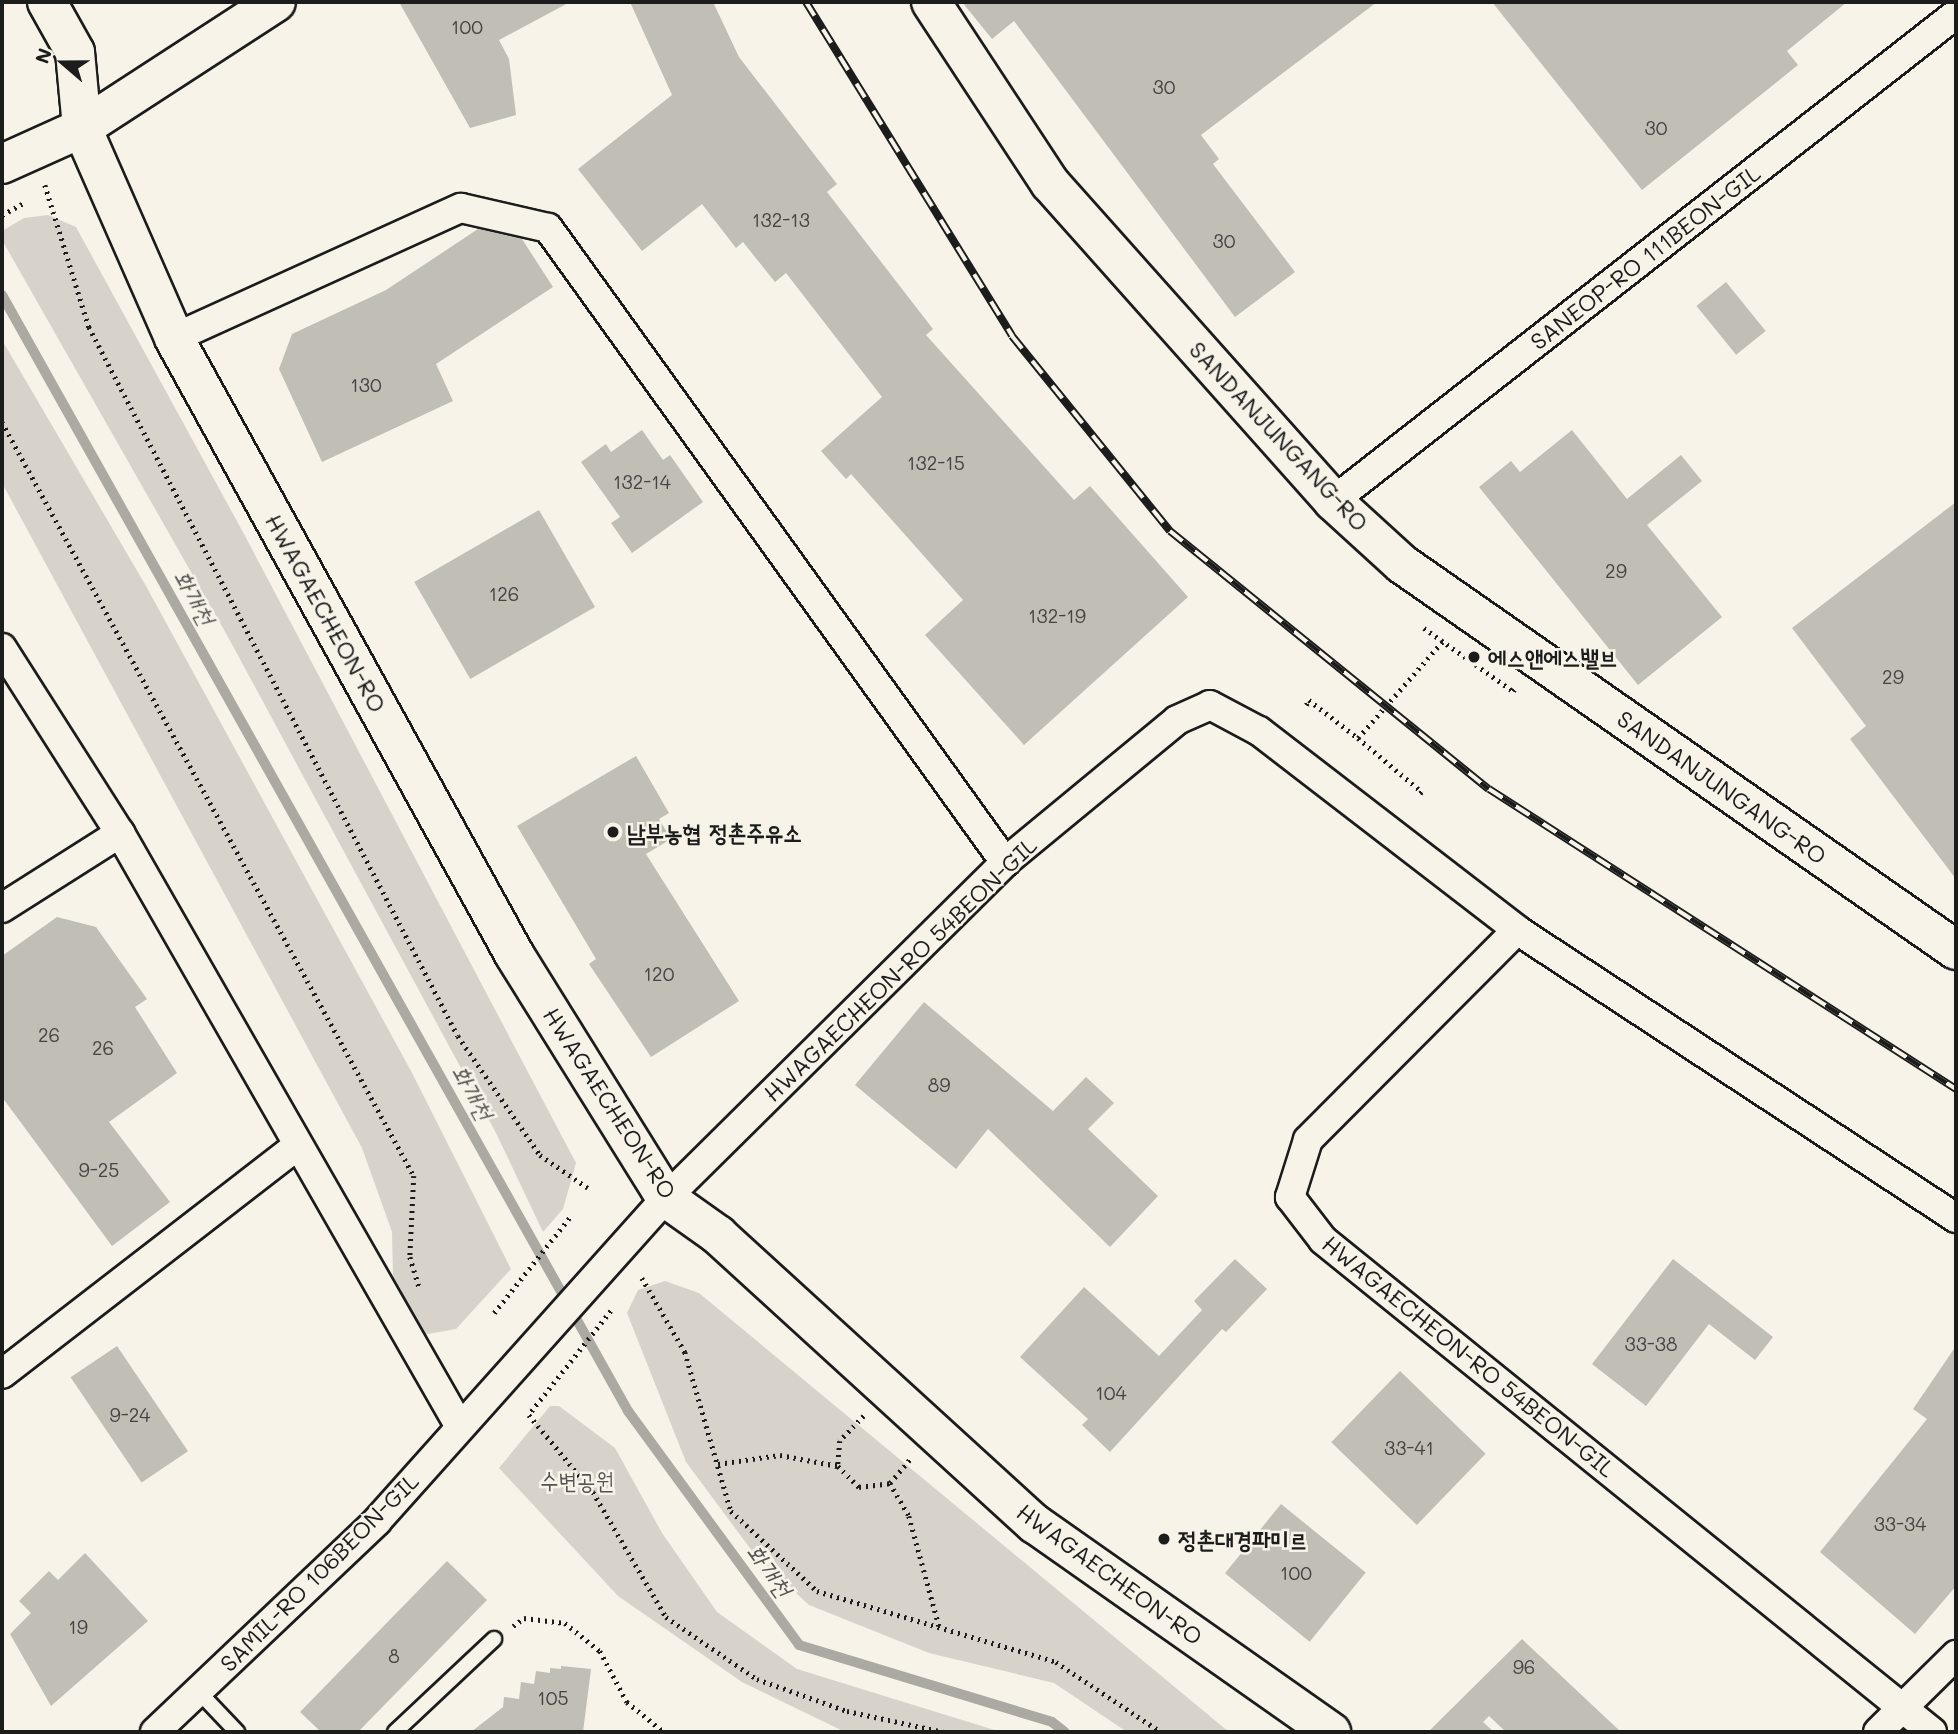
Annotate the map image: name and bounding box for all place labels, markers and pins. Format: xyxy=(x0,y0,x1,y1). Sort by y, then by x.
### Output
place label: 에스앤에스밸브 xyxy=(1488,643,1618,671)
marker: 에스앤에스밸브 xyxy=(1466,649,1482,665)
place label: 남부농협 정촌주유소 xyxy=(627,818,802,846)
marker: 남부농협 정촌주유소 xyxy=(605,824,621,840)
place label: 정촌대경파미르 xyxy=(1178,1525,1308,1553)
marker: 정촌대경파미르 xyxy=(1156,1531,1172,1547)

